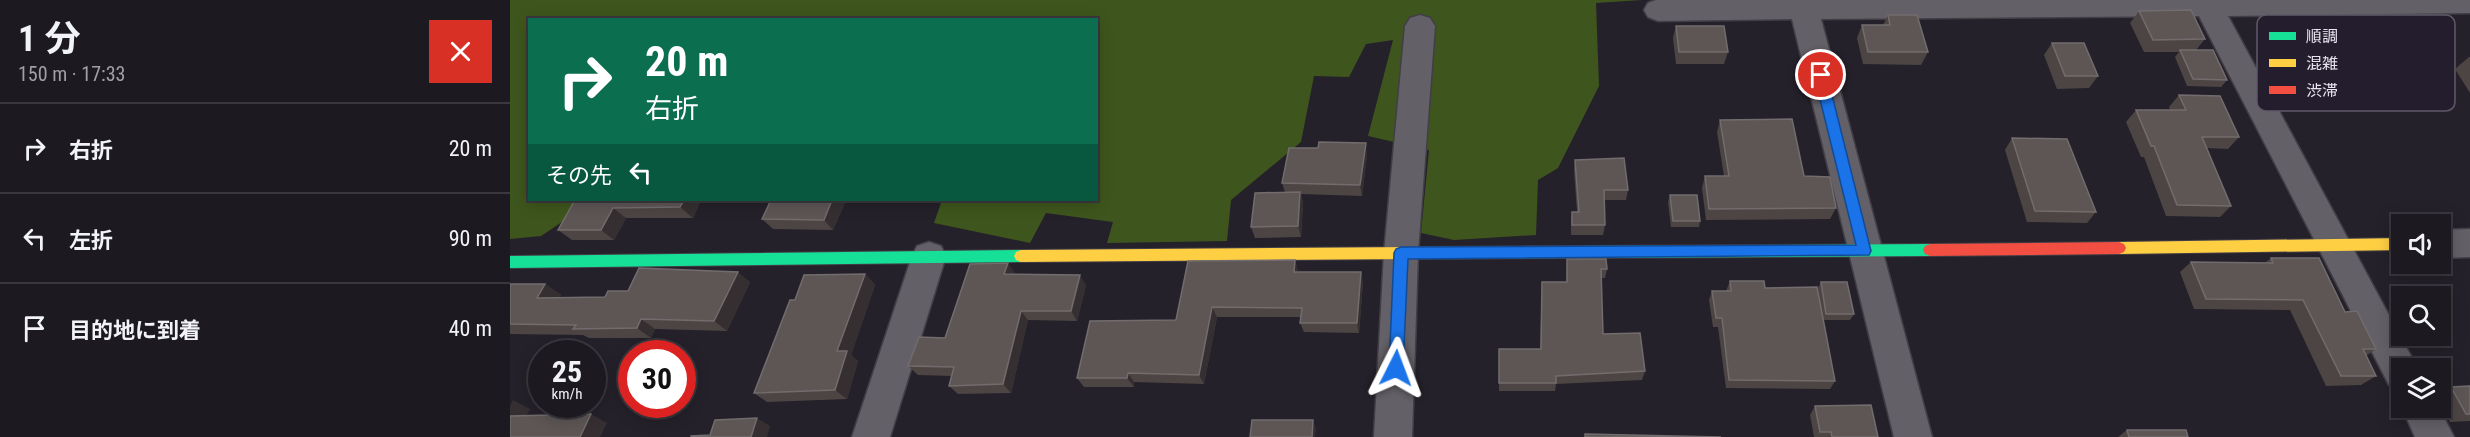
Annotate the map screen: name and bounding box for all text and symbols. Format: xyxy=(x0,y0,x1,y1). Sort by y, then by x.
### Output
legend xyxy=(2257,15,2455,111)
text: 1 分 xyxy=(18,18,81,60)
button: close xyxy=(429,20,492,83)
text: 順調 xyxy=(2306,27,2338,46)
text: 20 m xyxy=(645,37,728,86)
icon: right xyxy=(546,42,624,120)
pin xyxy=(1795,49,1846,100)
text: 混雑 xyxy=(2306,54,2338,73)
icon: arrive xyxy=(1804,58,1837,91)
text: 150 m · 17:33 xyxy=(18,62,125,86)
text: 渋滞 xyxy=(2306,81,2338,100)
text: 右折 xyxy=(645,93,699,125)
icon: right xyxy=(18,132,51,165)
text: 20 m xyxy=(449,136,492,161)
text: 右折 xyxy=(69,138,113,163)
icon: left xyxy=(624,156,657,189)
text: その先 xyxy=(546,163,612,188)
map controls xyxy=(2391,214,2451,418)
button: sound xyxy=(2391,214,2451,274)
icon: left xyxy=(18,222,51,255)
text: 90 m xyxy=(449,226,492,251)
text: 左折 xyxy=(69,228,113,253)
button: search xyxy=(2391,286,2451,346)
icon: arrive xyxy=(18,312,51,345)
text: 40 m xyxy=(449,316,492,341)
text: 目的地に到着 xyxy=(69,318,201,343)
position arrow xyxy=(1364,336,1428,400)
speed limit sign: 30 xyxy=(618,340,696,418)
text: 25 xyxy=(552,354,582,389)
button: layers xyxy=(2391,358,2451,418)
text: km/h xyxy=(552,385,582,403)

